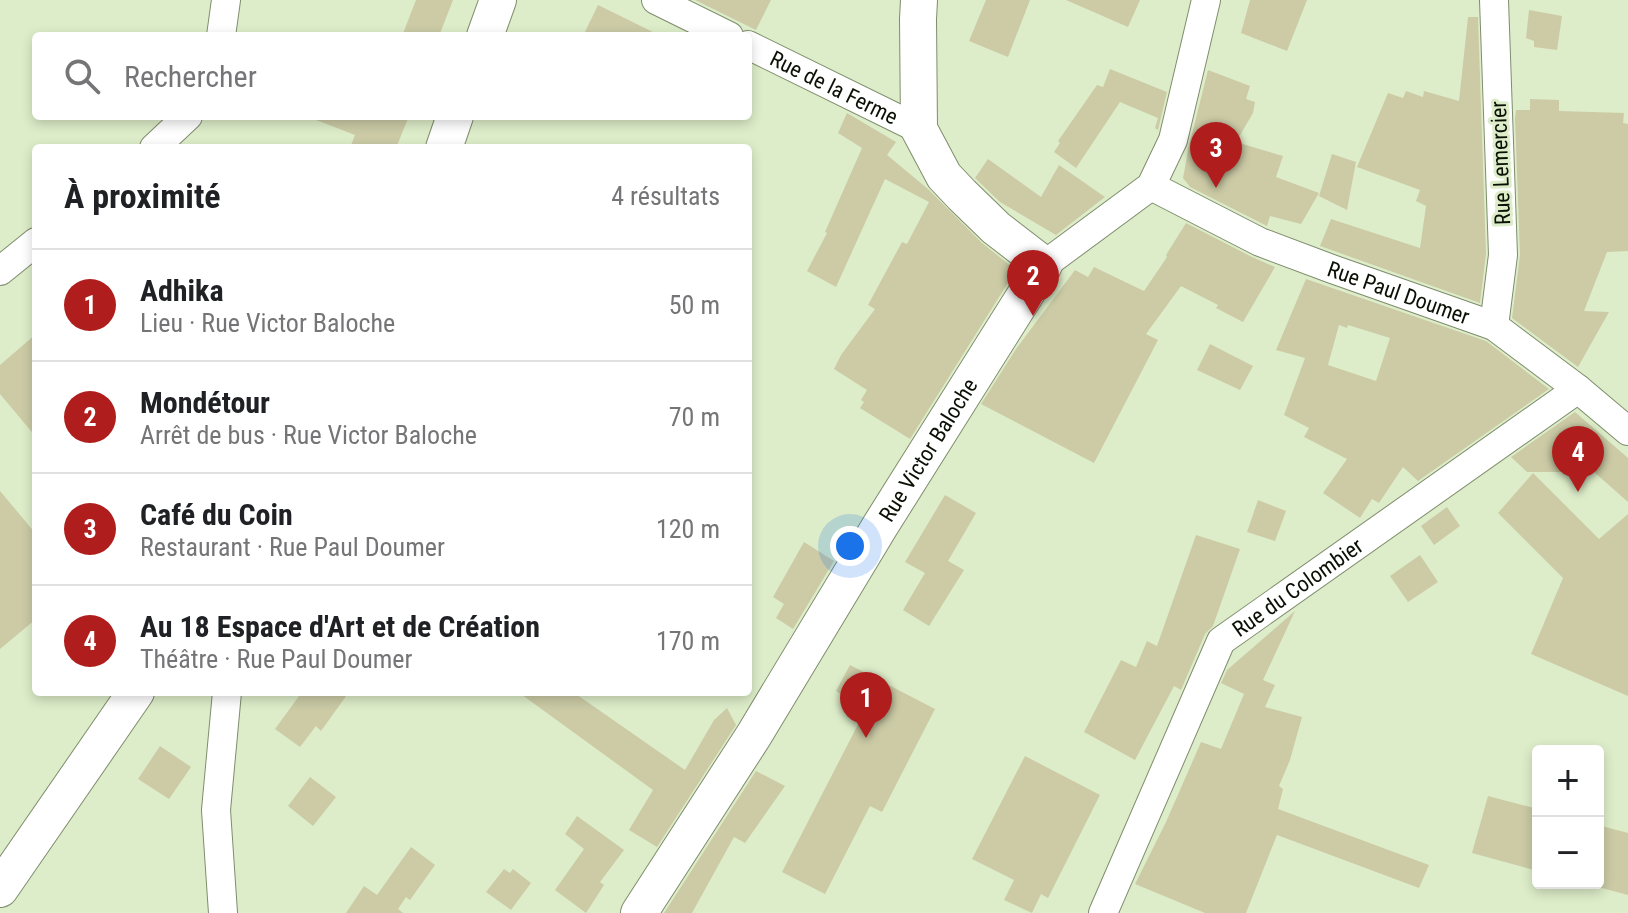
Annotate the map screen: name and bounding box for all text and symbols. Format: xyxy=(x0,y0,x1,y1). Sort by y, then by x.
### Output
search box xyxy=(32,32,752,120)
street label: Rue de la Ferme xyxy=(766,46,902,130)
icon: search xyxy=(60,54,104,98)
text: Rechercher xyxy=(124,59,257,94)
street label: Rue Lemercier xyxy=(1486,100,1515,225)
pin: 3 xyxy=(1190,122,1242,188)
text: À proximité xyxy=(64,176,221,216)
text: 4 résultats xyxy=(611,181,720,211)
pin: 2 xyxy=(1007,250,1059,316)
street label: Rue Paul Doumer xyxy=(1324,256,1473,329)
text: Adhika xyxy=(140,273,224,308)
text: 1 xyxy=(83,290,97,320)
text: 50 m xyxy=(669,290,720,320)
text: Lieu · Rue Victor Baloche xyxy=(140,308,395,338)
street label: Rue Victor Baloche xyxy=(874,374,983,526)
text: Mondétour xyxy=(140,385,270,420)
text: 2 xyxy=(83,402,97,432)
text: 70 m xyxy=(669,402,720,432)
text: Arrêt de bus · Rue Victor Baloche xyxy=(140,420,477,450)
pin: 4 xyxy=(1552,426,1604,492)
text: Café du Coin xyxy=(140,497,293,532)
text: 3 xyxy=(83,514,97,544)
text: 120 m xyxy=(656,514,720,544)
your location xyxy=(830,526,870,566)
text: Restaurant · Rue Paul Doumer xyxy=(140,532,445,562)
street label: Rue du Colombier xyxy=(1228,533,1368,642)
text: Au 18 Espace d'Art et de Création xyxy=(140,609,540,644)
text: 4 xyxy=(83,626,97,656)
text: 170 m xyxy=(656,626,720,656)
text: Théâtre · Rue Paul Doumer xyxy=(140,644,412,674)
pin: 1 xyxy=(840,672,892,738)
map controls xyxy=(1532,745,1604,889)
button: + xyxy=(1532,745,1604,817)
button: − xyxy=(1532,817,1604,889)

